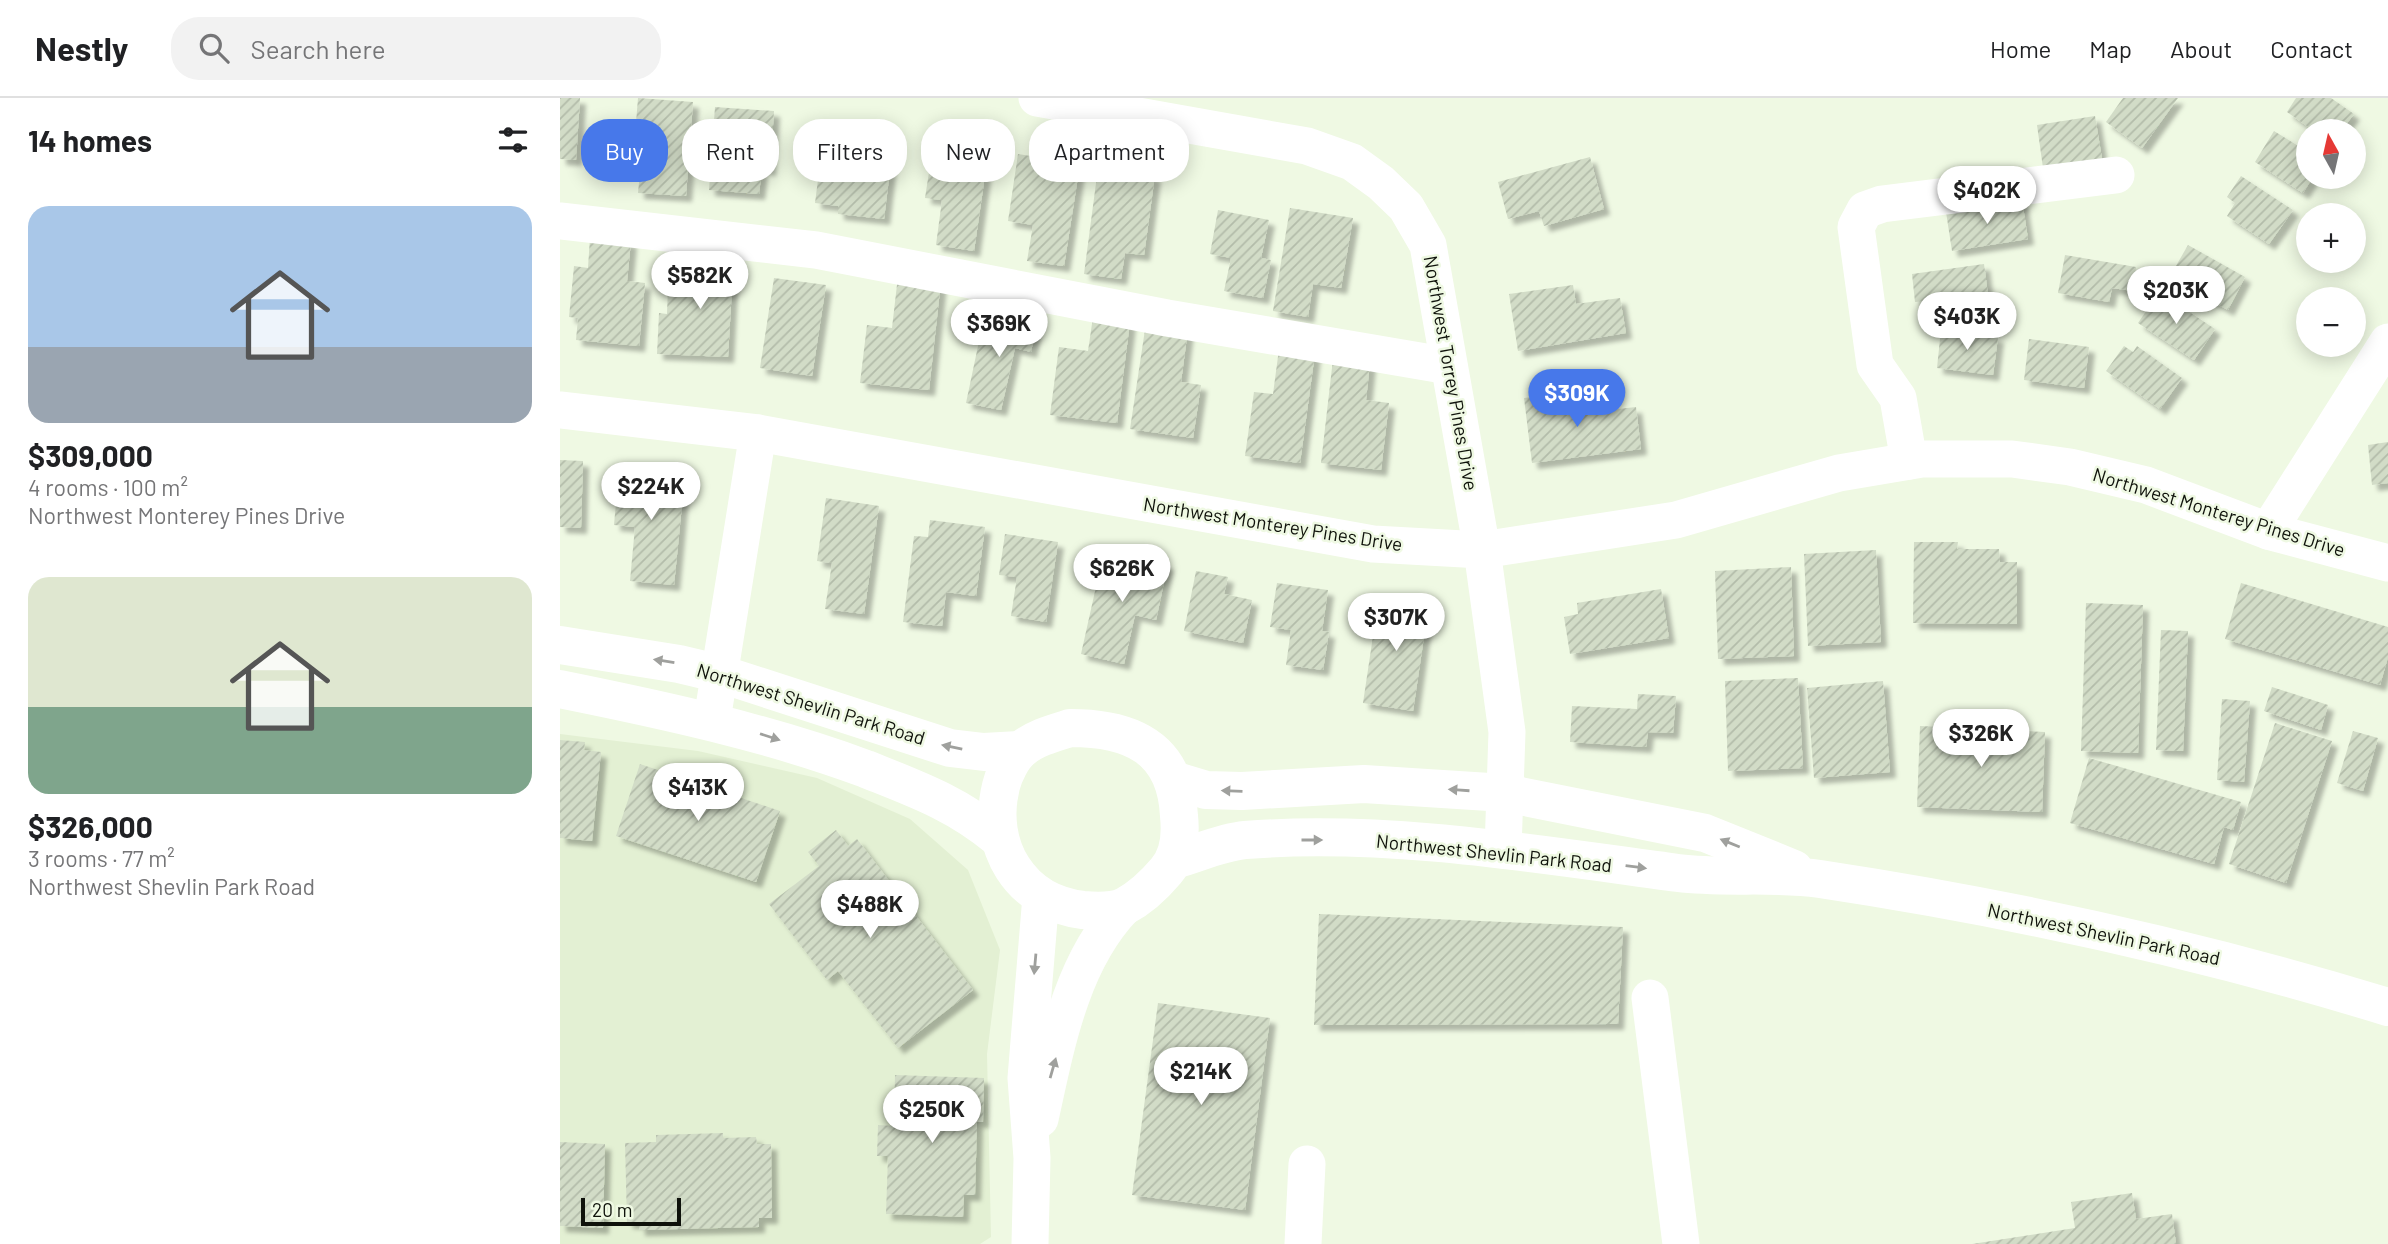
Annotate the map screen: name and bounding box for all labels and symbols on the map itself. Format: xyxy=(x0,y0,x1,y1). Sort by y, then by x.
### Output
north arrow xyxy=(2296,119,2366,189)
pin: $402K xyxy=(1938,166,2036,226)
pin: $582K xyxy=(651,252,749,311)
street label: Northwest Torrey Pines Drive xyxy=(1420,254,1483,492)
pin: $203K xyxy=(2127,266,2225,326)
pin: $403K xyxy=(1918,292,2016,352)
pin: $369K xyxy=(950,300,1048,359)
pin: $309K xyxy=(1528,370,1626,429)
pin: $224K xyxy=(602,462,700,522)
street label: Northwest Monterey Pines Drive xyxy=(2090,462,2348,561)
street label: Northwest Monterey Pines Drive xyxy=(1142,492,1404,555)
pin: $626K xyxy=(1073,545,1171,604)
pin: $307K xyxy=(1347,594,1445,653)
one-way arrow xyxy=(653,655,675,666)
street label: Northwest Shevlin Park Road xyxy=(694,658,928,749)
pin: $326K xyxy=(1932,710,2030,769)
one-way arrow xyxy=(759,732,780,742)
one-way arrow xyxy=(941,741,963,752)
pin: $413K xyxy=(649,764,747,823)
one-way arrow xyxy=(1221,785,1243,796)
one-way arrow xyxy=(1448,785,1470,796)
street label: Northwest Shevlin Park Road xyxy=(1375,829,1613,876)
one-way arrow xyxy=(1302,834,1324,846)
one-way arrow xyxy=(1720,837,1740,849)
one-way arrow xyxy=(1626,862,1648,873)
pin: $488K xyxy=(821,880,919,940)
street label: Northwest Shevlin Park Road xyxy=(1986,898,2222,969)
one-way arrow xyxy=(1029,953,1040,975)
pin: $214K xyxy=(1152,1048,1250,1107)
one-way arrow xyxy=(1048,1056,1059,1078)
pin: $250K xyxy=(883,1086,981,1145)
scale bar xyxy=(581,1195,681,1227)

